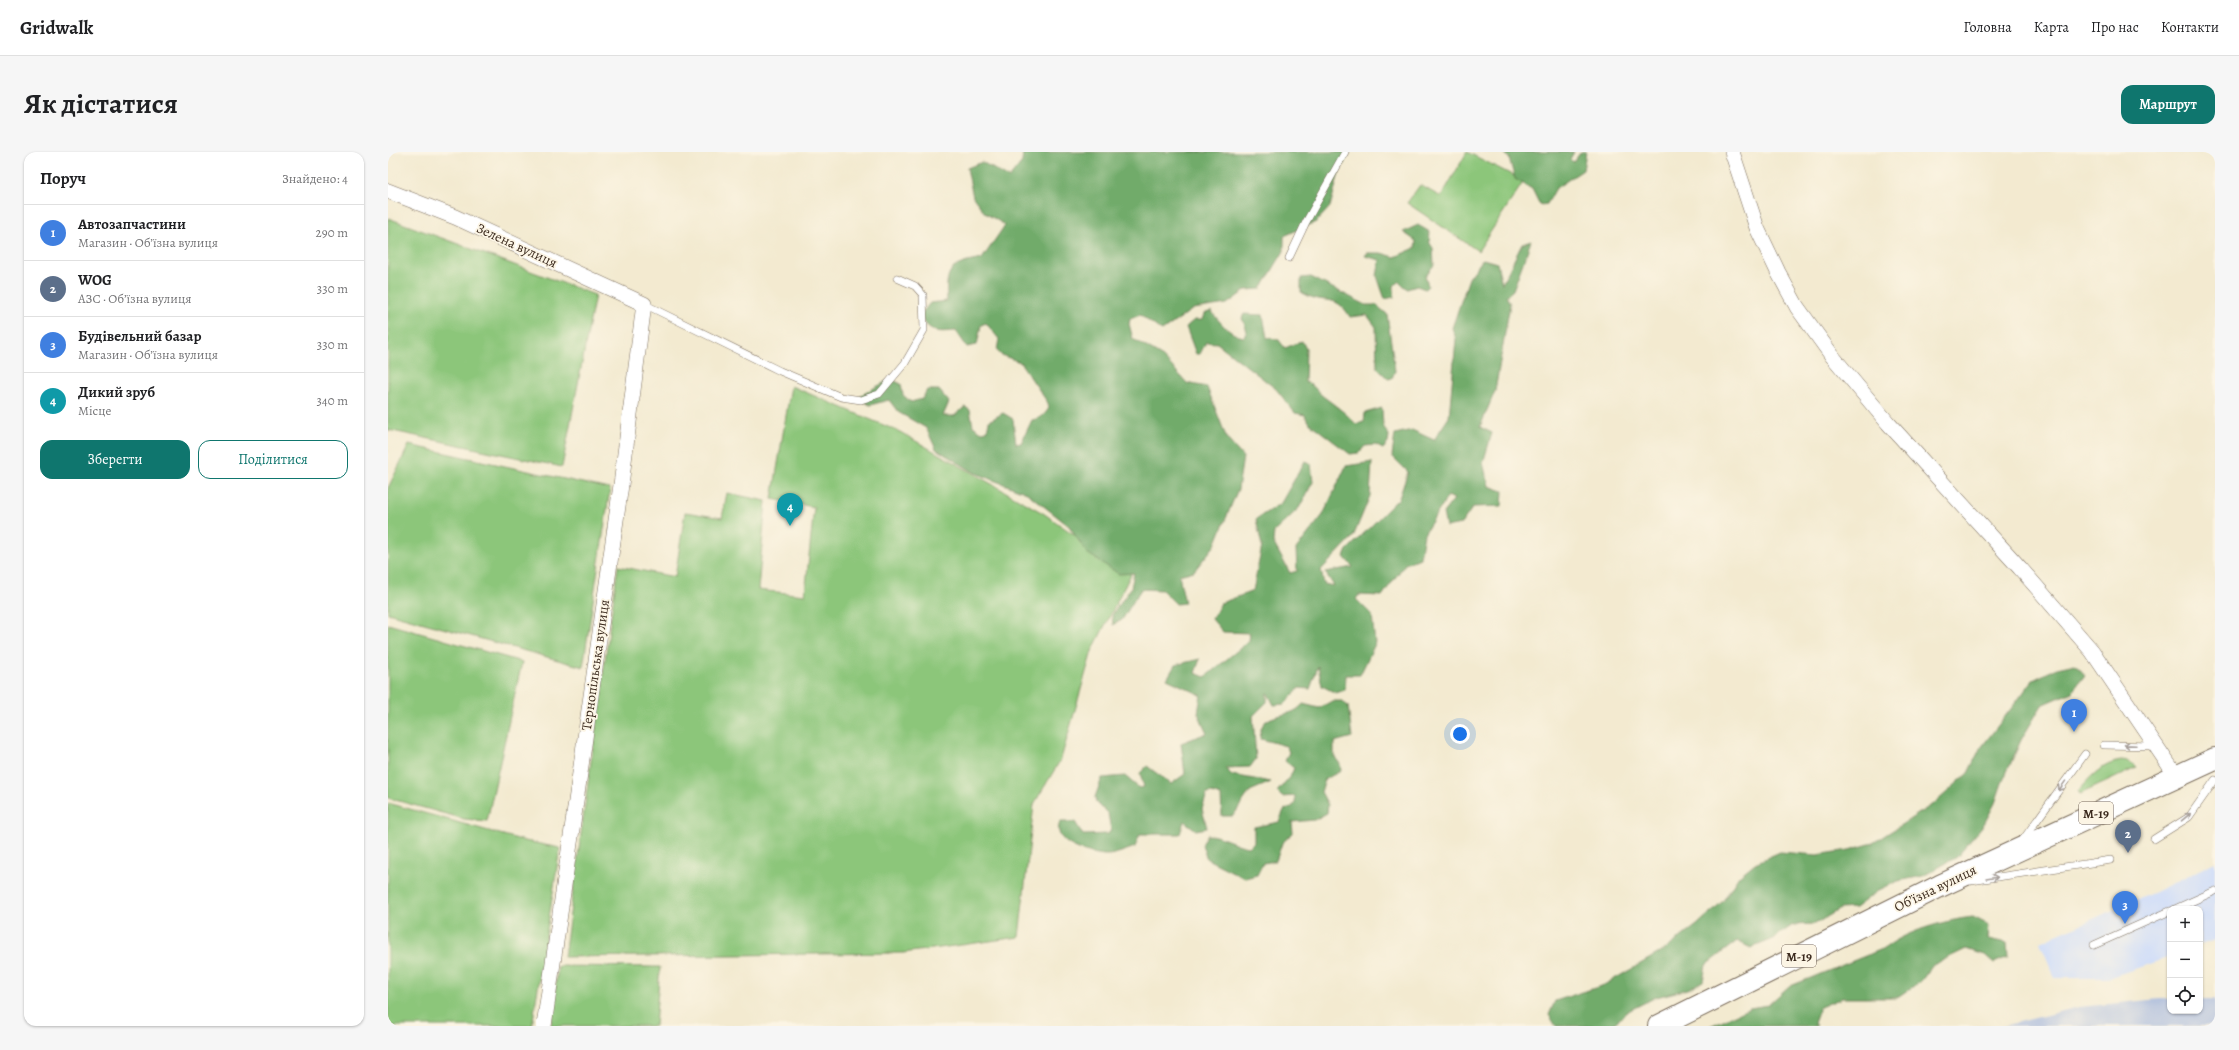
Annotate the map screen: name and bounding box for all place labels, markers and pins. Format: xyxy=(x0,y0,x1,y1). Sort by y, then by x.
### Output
pin: 4 xyxy=(777,493,803,526)
pin: 1 xyxy=(2061,699,2087,732)
pin: 2 xyxy=(2115,820,2141,853)
pin: 3 xyxy=(2112,891,2138,924)

